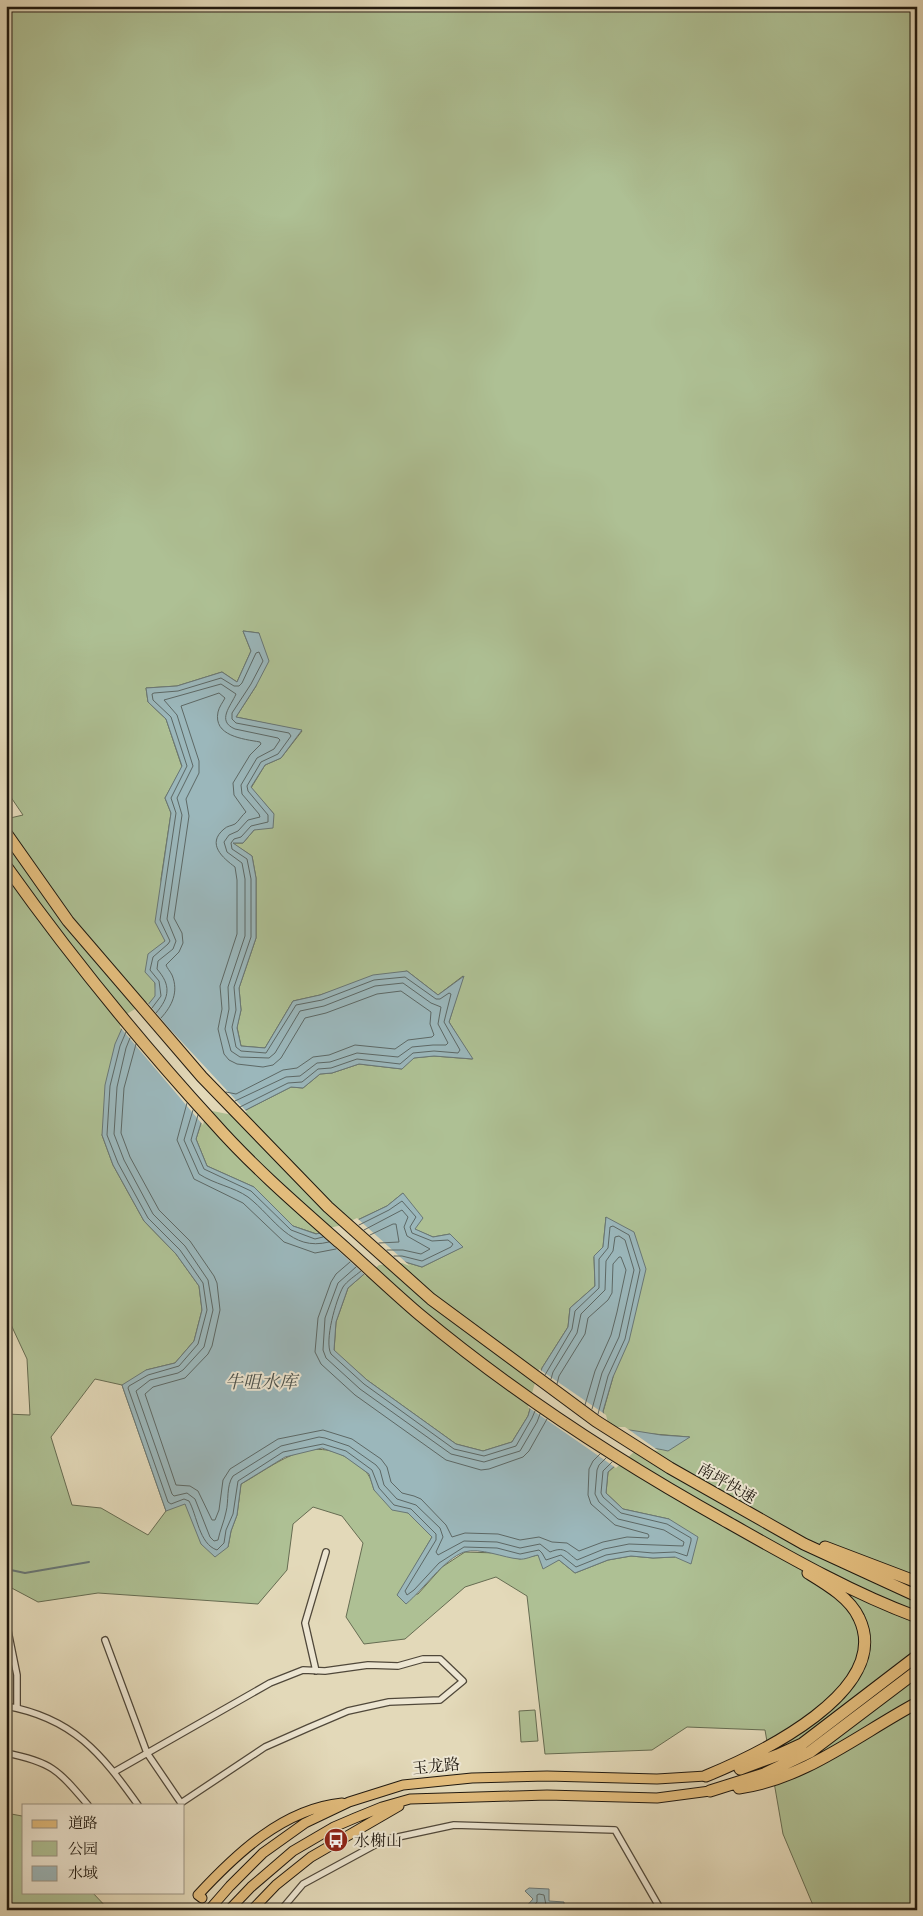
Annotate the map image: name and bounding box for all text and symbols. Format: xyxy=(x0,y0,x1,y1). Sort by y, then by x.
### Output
water label: 牛咀水库 xyxy=(225,1370,300,1393)
street label: 南坪快速 xyxy=(694,1458,760,1508)
street label: 玉龙路 xyxy=(411,1753,461,1779)
legend xyxy=(22,1804,185,1894)
text: 道路 xyxy=(68,1813,98,1832)
bus stop icon: 水榭山 xyxy=(323,1827,349,1853)
place label: 水榭山 xyxy=(354,1830,402,1851)
text: 公园 xyxy=(68,1839,98,1858)
text: 水域 xyxy=(68,1863,98,1882)

